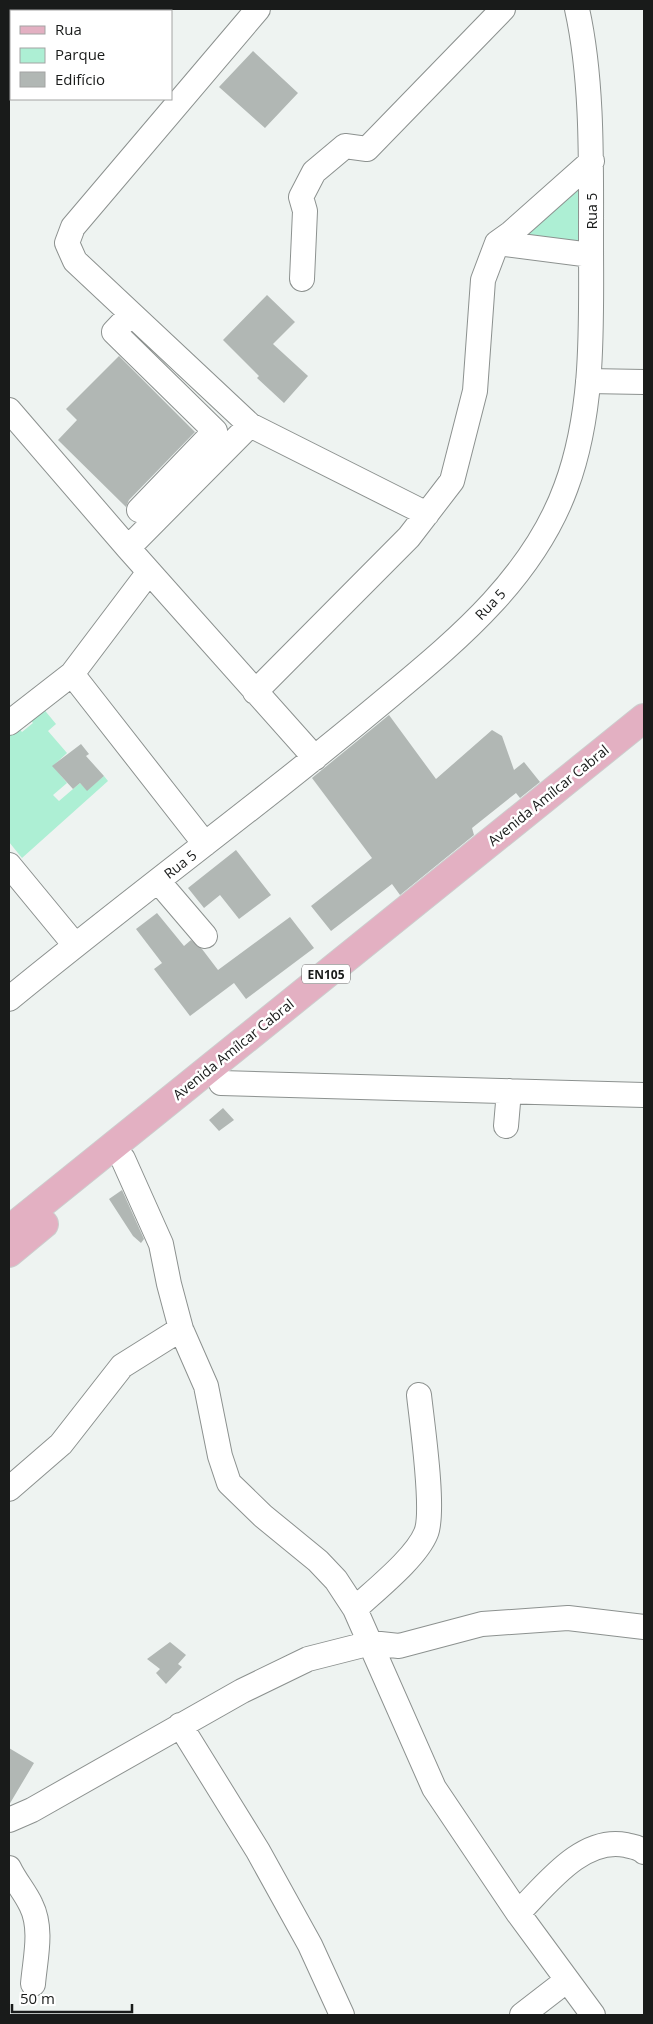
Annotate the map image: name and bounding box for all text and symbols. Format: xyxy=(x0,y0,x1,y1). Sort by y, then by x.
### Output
legend xyxy=(10,10,172,100)
text: Rua xyxy=(55,19,82,39)
text: Parque xyxy=(55,44,105,64)
text: Edifício xyxy=(55,69,105,89)
street label: Rua 5 xyxy=(582,193,601,229)
street label: Rua 5 xyxy=(470,584,510,624)
street label: Avenida Amílcar Cabral xyxy=(483,740,613,850)
street label: Rua 5 xyxy=(160,845,200,883)
road number: EN105 xyxy=(302,964,350,984)
street label: Avenida Amílcar Cabral xyxy=(168,994,298,1104)
scale bar xyxy=(12,1982,132,2014)
text: 50 m xyxy=(20,1988,55,2008)

